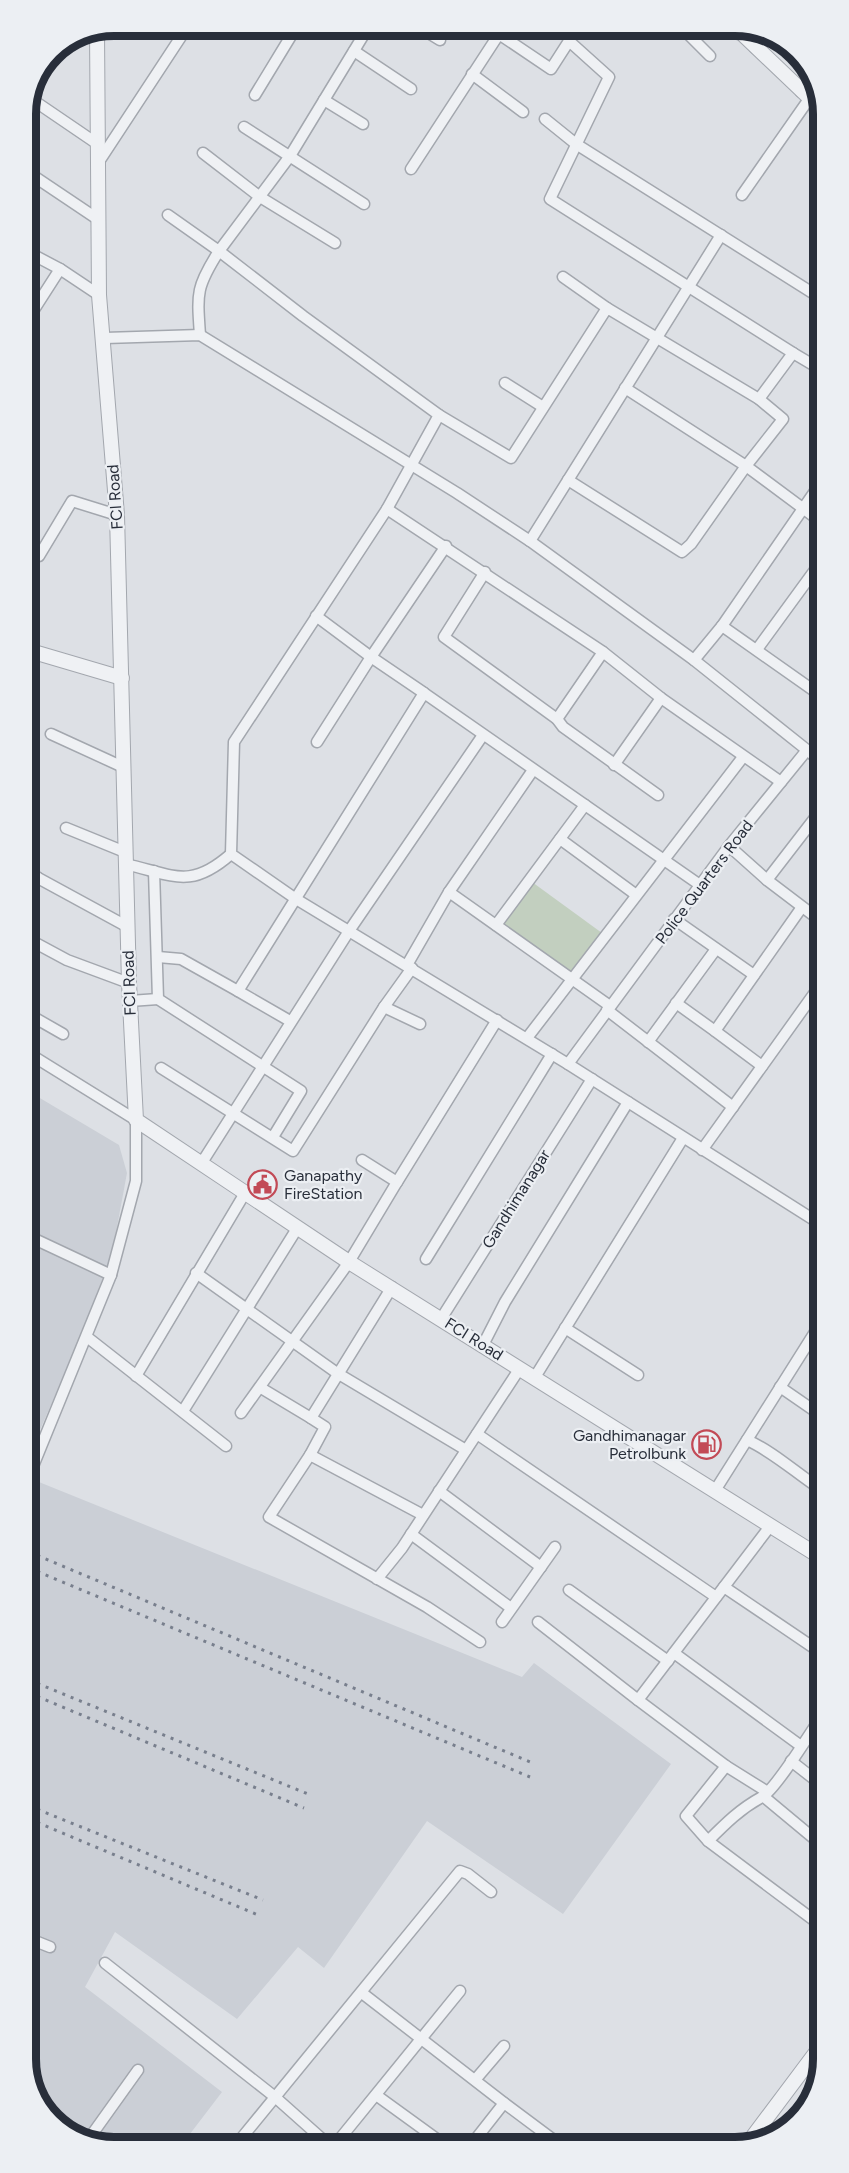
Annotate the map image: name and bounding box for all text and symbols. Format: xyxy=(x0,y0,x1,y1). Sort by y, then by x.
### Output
street label: FCI Road xyxy=(103,464,127,530)
street label: Police Quarters Road xyxy=(651,816,757,948)
street label: FCI Road xyxy=(118,950,140,1016)
street label: Gandhimanagar xyxy=(478,1146,554,1252)
place label: Ganapathy FireStation xyxy=(284,1166,363,1203)
public building icon: Ganapathy FireStation xyxy=(247,1168,279,1200)
street label: FCI Road xyxy=(441,1314,507,1364)
place label: Gandhimanagar Petrolbunk xyxy=(573,1426,687,1463)
fuel station icon: Gandhimanagar Petrolbunk xyxy=(691,1428,723,1460)

